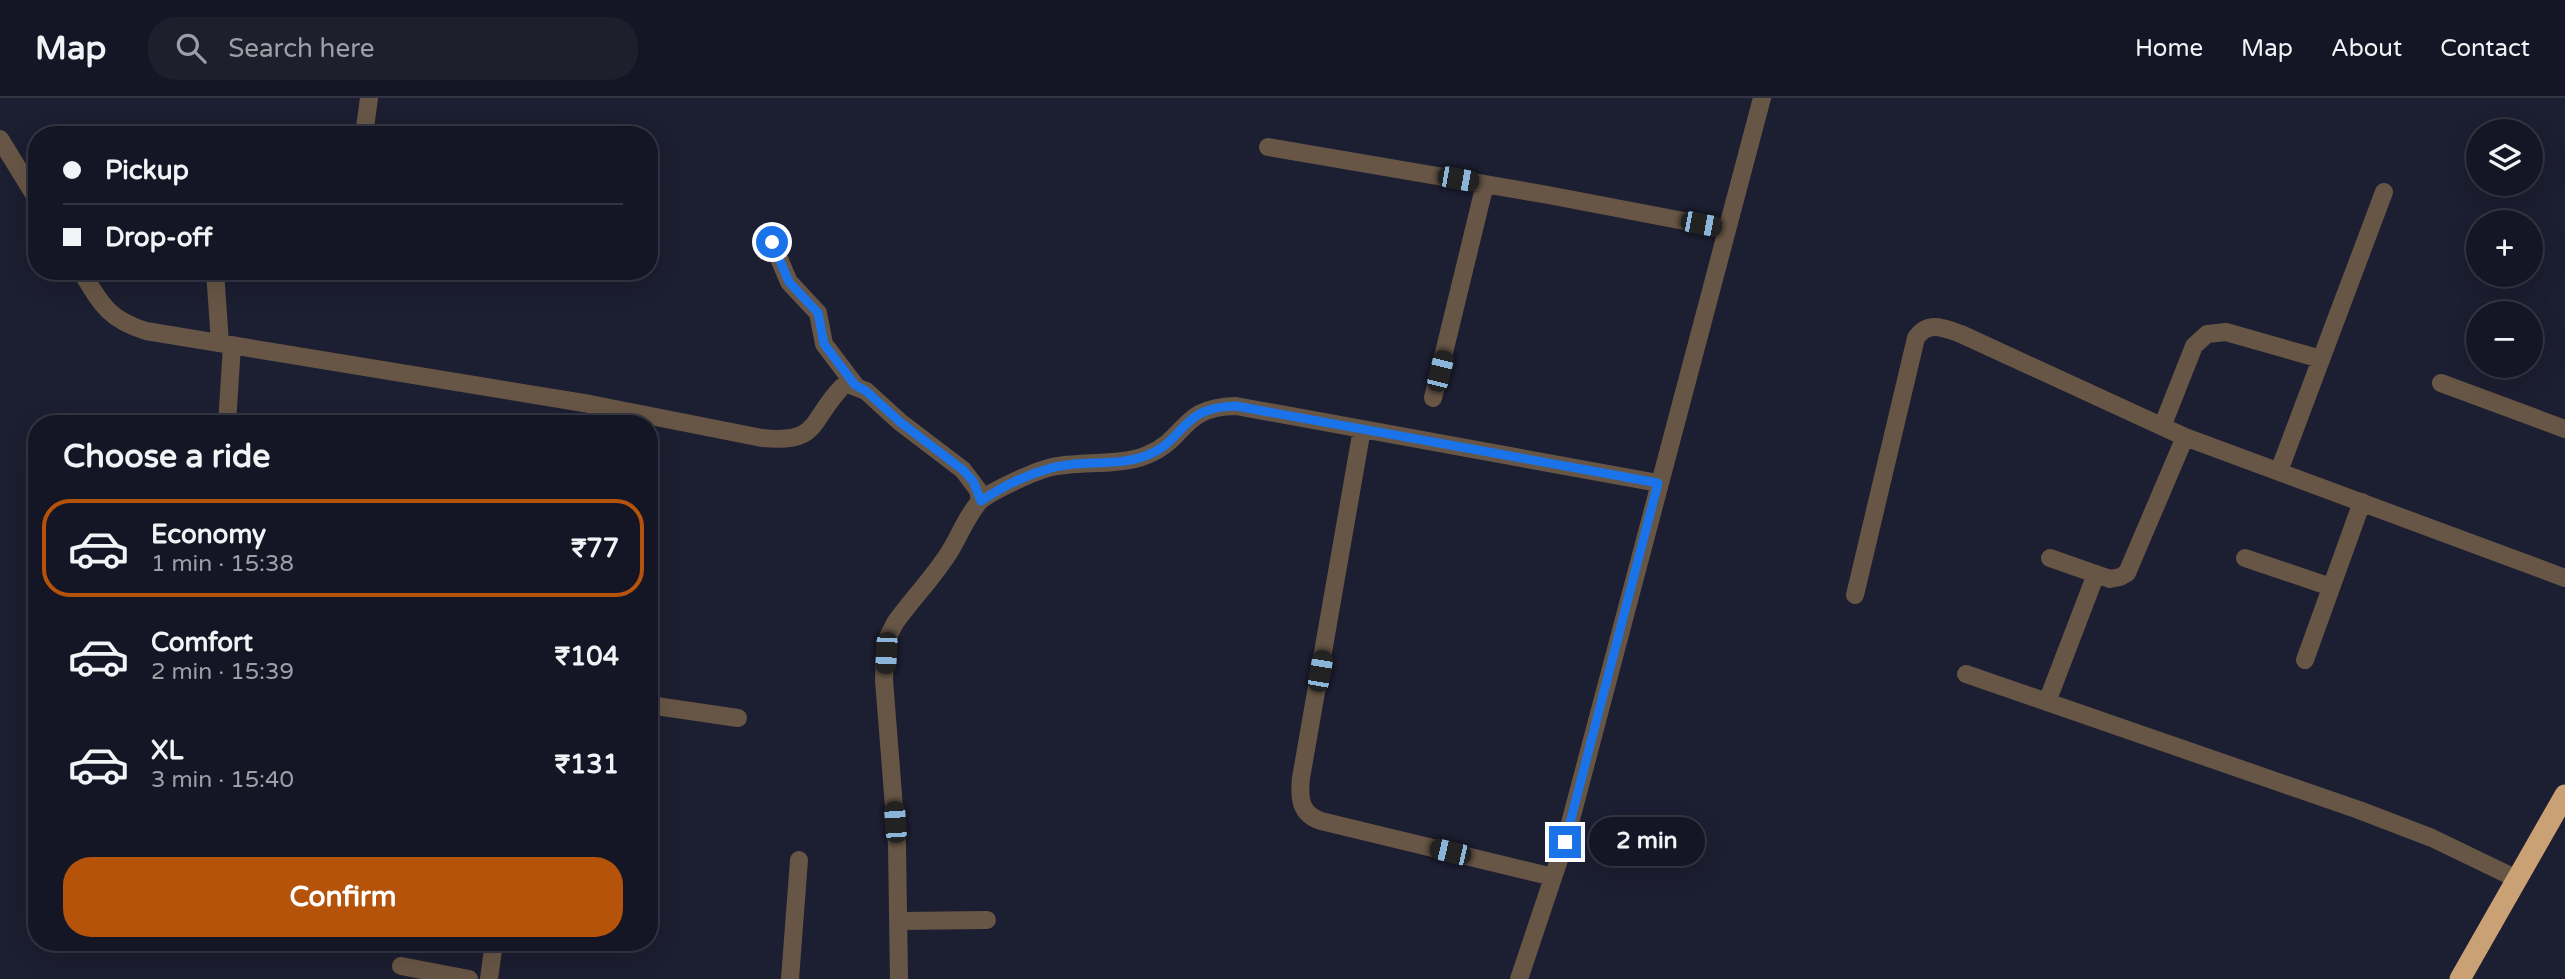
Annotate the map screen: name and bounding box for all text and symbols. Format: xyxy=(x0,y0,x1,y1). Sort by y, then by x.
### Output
search box xyxy=(148,17,638,80)
text: Map xyxy=(35,29,106,68)
icon: search xyxy=(172,29,210,67)
text: Search here xyxy=(228,33,374,64)
text: Home xyxy=(2135,34,2203,63)
text: Map xyxy=(2241,34,2293,63)
text: About xyxy=(2331,34,2402,63)
text: Contact xyxy=(2440,34,2530,63)
map controls xyxy=(2466,119,2543,378)
button: layers xyxy=(2466,119,2543,196)
text: Pickup xyxy=(105,155,189,186)
car xyxy=(1436,165,1481,193)
car xyxy=(1679,210,1724,238)
button: + xyxy=(2466,210,2543,287)
text: Drop-off xyxy=(105,222,212,253)
route start xyxy=(756,226,788,258)
button: − xyxy=(2466,301,2543,378)
car xyxy=(1425,348,1456,394)
text: Choose a ride xyxy=(63,438,270,476)
icon: car xyxy=(67,517,130,580)
text: Economy xyxy=(151,519,266,550)
text: ₹77 xyxy=(571,533,619,564)
text: 1 min · 15:38 xyxy=(151,550,294,578)
icon: car xyxy=(67,625,130,688)
text: Comfort xyxy=(151,627,253,658)
car xyxy=(875,631,898,675)
text: ₹104 xyxy=(555,641,619,672)
car xyxy=(1307,648,1334,694)
text: 2 min · 15:39 xyxy=(151,658,294,686)
icon: car xyxy=(67,733,130,796)
text: XL xyxy=(151,735,183,766)
text: ₹131 xyxy=(555,749,619,780)
text: 3 min · 15:40 xyxy=(151,766,294,794)
car xyxy=(884,800,907,844)
callout: 2 min xyxy=(1590,818,1705,866)
route end xyxy=(1549,826,1581,858)
text: 2 min xyxy=(1616,827,1678,855)
car xyxy=(1428,837,1473,867)
button: Confirm xyxy=(63,857,623,937)

